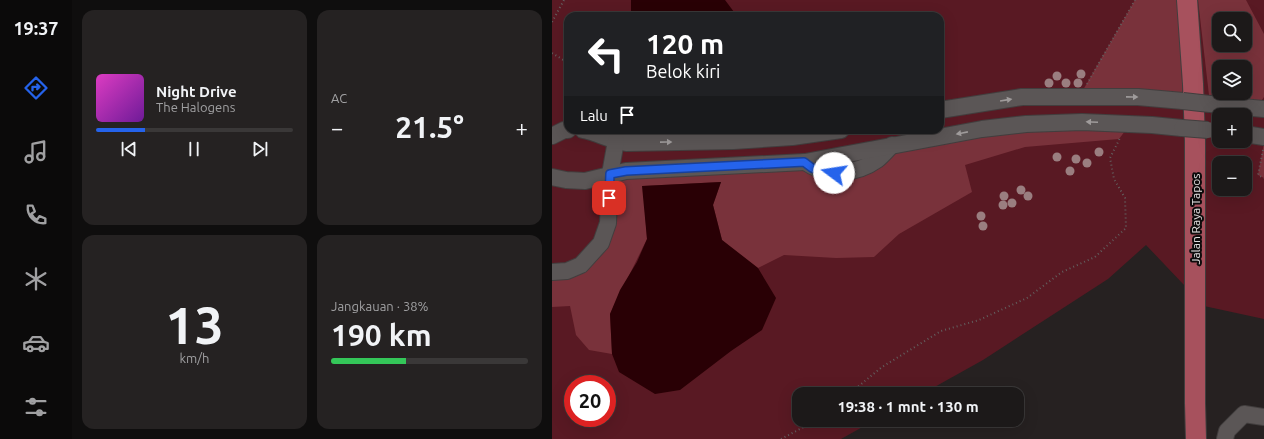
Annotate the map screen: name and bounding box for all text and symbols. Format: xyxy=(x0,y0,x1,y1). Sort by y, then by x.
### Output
map controls xyxy=(1212,12,1252,196)
button: search xyxy=(1212,12,1252,52)
text: 19:37 xyxy=(13,18,59,38)
icon: left xyxy=(580,28,632,80)
text: 120 m xyxy=(646,28,724,59)
button: layers xyxy=(1212,60,1252,100)
text: Belok kiri xyxy=(646,61,720,81)
icon: directions xyxy=(22,74,50,102)
text: Night Drive xyxy=(156,83,237,100)
text: AC xyxy=(331,91,347,105)
one-way arrow xyxy=(1126,94,1139,100)
one-way arrow xyxy=(1000,97,1012,103)
text: The Halogens xyxy=(156,100,235,114)
icon: arrive xyxy=(616,104,638,126)
text: Lalu xyxy=(580,107,608,124)
button: + xyxy=(1212,108,1252,148)
text: 21.5° xyxy=(395,110,464,144)
text: − xyxy=(331,115,343,140)
text: + xyxy=(516,115,528,140)
one-way arrow xyxy=(1085,119,1098,125)
one-way arrow xyxy=(956,130,968,136)
icon: music xyxy=(22,138,50,166)
icon: previous xyxy=(118,138,140,160)
icon: pause xyxy=(183,138,205,160)
icon: next xyxy=(249,138,271,160)
one-way arrow xyxy=(660,139,673,145)
position arrow xyxy=(813,152,855,194)
button: − xyxy=(1212,156,1252,196)
street label: Jalan Raya Tapos xyxy=(1189,174,1202,264)
pin xyxy=(592,181,626,215)
icon: arrive xyxy=(598,187,620,209)
icon: phone xyxy=(22,201,50,229)
icon: climate xyxy=(22,265,50,293)
text: 13 xyxy=(165,296,224,354)
text: Jangkauan · 38% xyxy=(331,299,429,313)
text: 190 km xyxy=(331,318,432,352)
icon: car xyxy=(22,329,50,357)
text: km/h xyxy=(179,351,210,365)
speed limit sign: 20 xyxy=(564,375,616,427)
icon: filters xyxy=(22,393,50,421)
text: 19:38 · 1 mnt · 130 m xyxy=(837,398,979,415)

